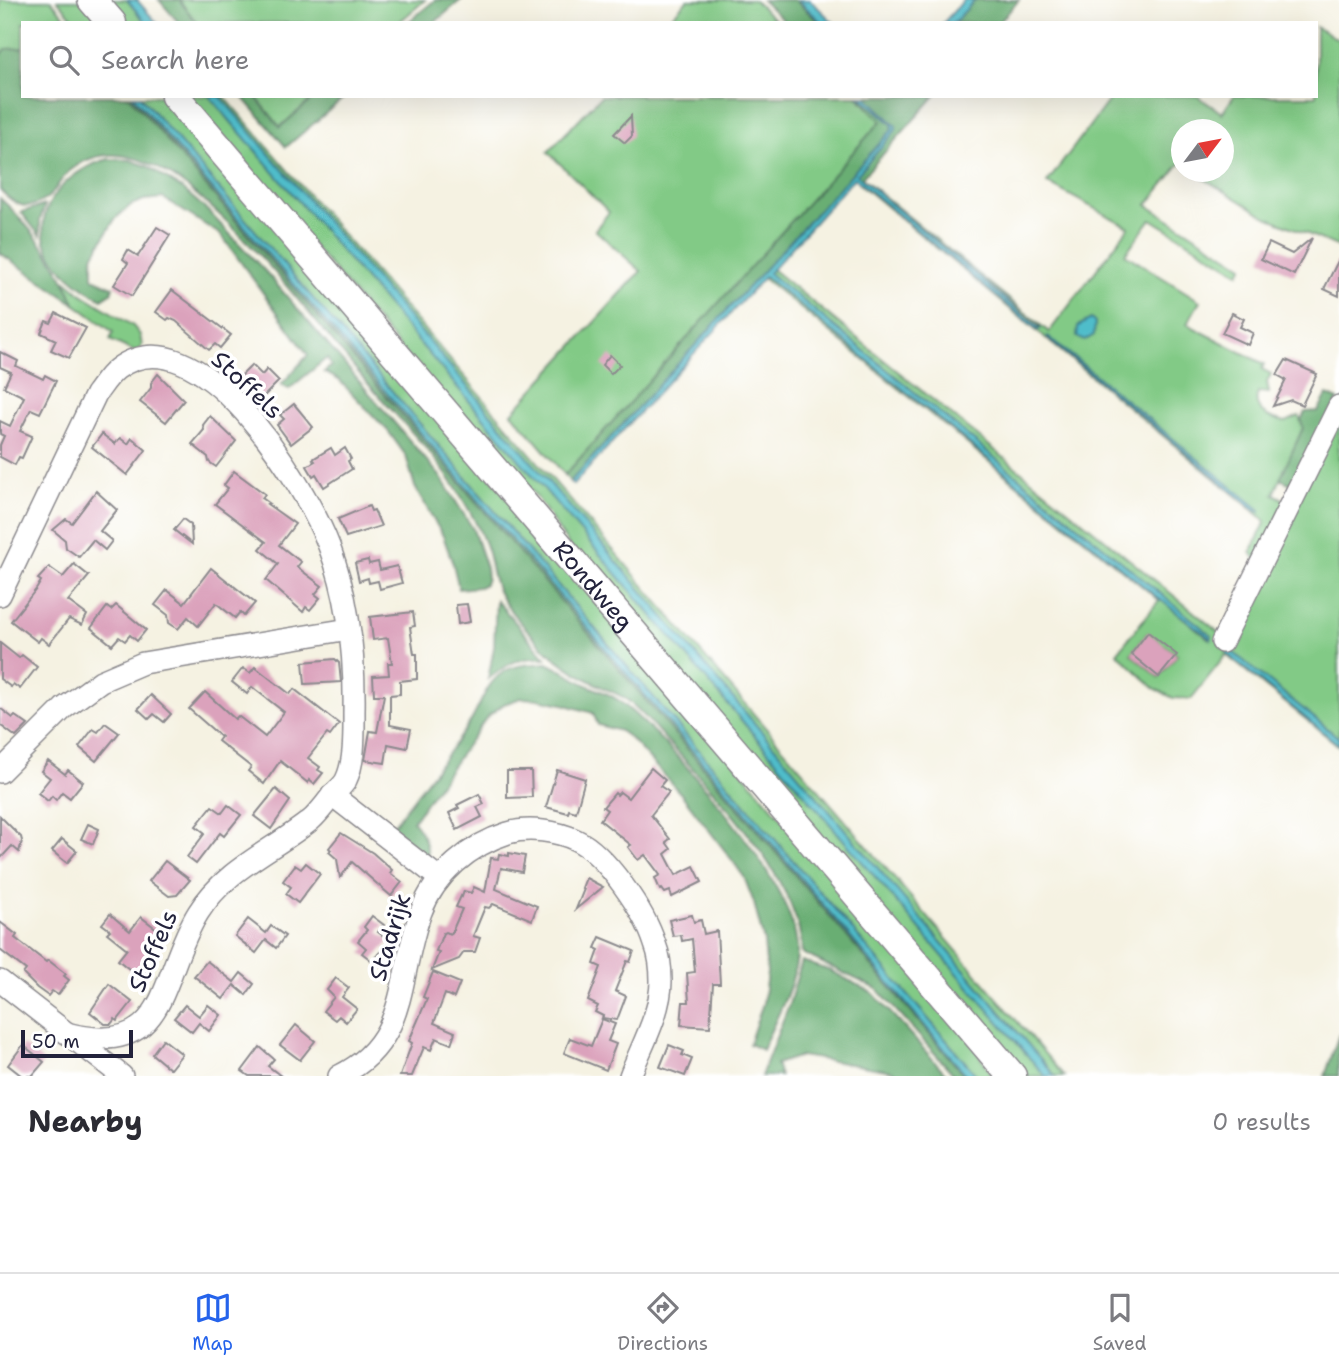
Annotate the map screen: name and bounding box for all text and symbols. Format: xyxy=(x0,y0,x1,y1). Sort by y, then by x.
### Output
search box xyxy=(21,21,1318,98)
icon: search xyxy=(45,41,83,79)
text: Search here xyxy=(101,42,250,77)
north arrow xyxy=(1171,119,1234,182)
street label: Stoffels xyxy=(204,344,290,426)
street label: Rondweg xyxy=(546,534,641,637)
street label: Stadrijk xyxy=(362,889,418,985)
street label: Stoffels xyxy=(121,905,185,997)
scale bar xyxy=(21,1027,133,1059)
text: 50 m xyxy=(32,1029,80,1054)
text: Nearby xyxy=(28,1101,143,1142)
text: 0 results xyxy=(1212,1107,1311,1137)
tab: Map xyxy=(192,1289,233,1356)
tab: Directions xyxy=(618,1289,708,1356)
tab: Saved xyxy=(1093,1289,1147,1356)

